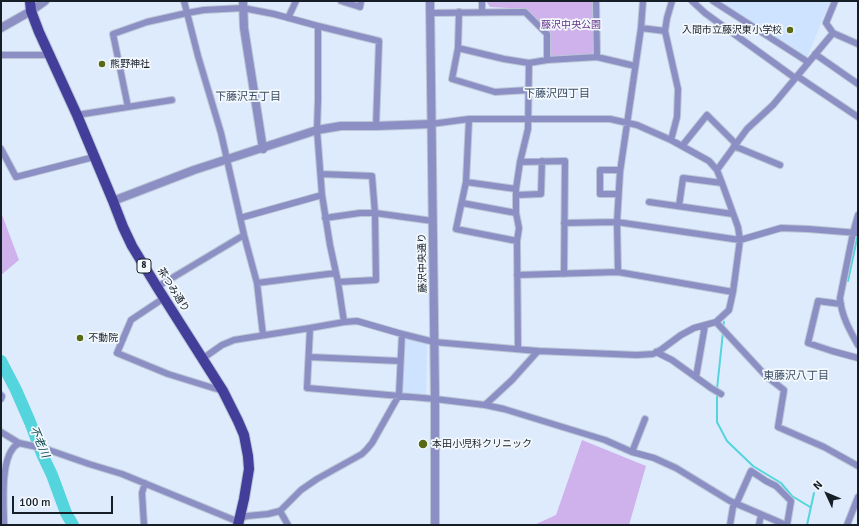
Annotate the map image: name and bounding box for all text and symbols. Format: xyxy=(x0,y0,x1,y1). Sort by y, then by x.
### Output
park label: 藤沢中央公園 xyxy=(541,19,601,31)
place label: 入間市立藤沢東小学校 xyxy=(682,24,782,36)
marker: 入間市立藤沢東小学校 xyxy=(785,25,795,35)
place label: 熊野神社 xyxy=(110,58,150,70)
marker: 熊野神社 xyxy=(97,59,107,69)
district label: 下藤沢四丁目 xyxy=(524,87,590,101)
district label: 下藤沢五丁目 xyxy=(215,90,281,104)
street label: 藤沢中央通り xyxy=(416,233,430,293)
road number: 8 xyxy=(137,259,151,273)
street label: 茶つみ通り xyxy=(155,266,191,314)
place label: 不動院 xyxy=(88,332,118,344)
marker: 不動院 xyxy=(75,333,85,343)
district label: 東藤沢八丁目 xyxy=(763,369,829,383)
water label: 不老川 xyxy=(26,424,52,460)
marker: 本田小児科クリニック xyxy=(417,438,429,450)
place label: 本田小児科クリニック xyxy=(432,438,532,450)
north arrow xyxy=(807,474,847,514)
text: N xyxy=(811,478,825,493)
scale bar xyxy=(14,488,115,514)
text: 100 m xyxy=(19,495,51,510)

